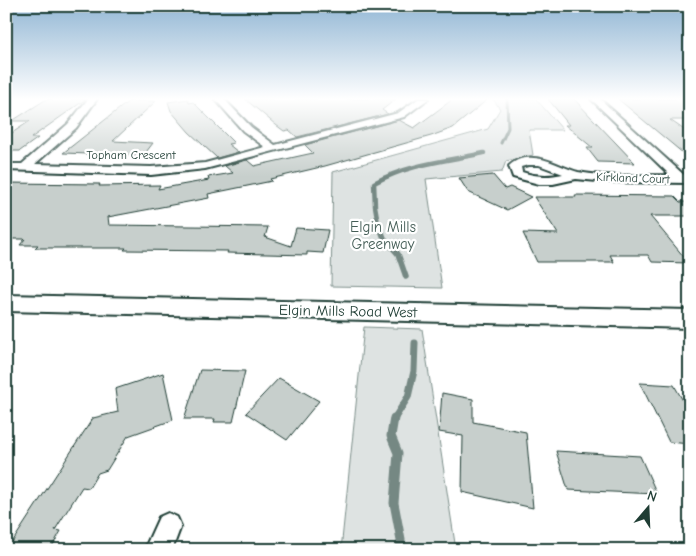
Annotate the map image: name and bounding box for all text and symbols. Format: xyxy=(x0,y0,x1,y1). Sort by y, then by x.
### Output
street label: Topham Crescent xyxy=(86,148,176,162)
street label: Kirkland Court xyxy=(596,170,671,186)
park label: Elgin Mills Greenway xyxy=(350,218,416,253)
street label: Elgin Mills Road West xyxy=(279,301,418,321)
north arrow xyxy=(624,484,674,534)
text: N xyxy=(645,487,659,506)

